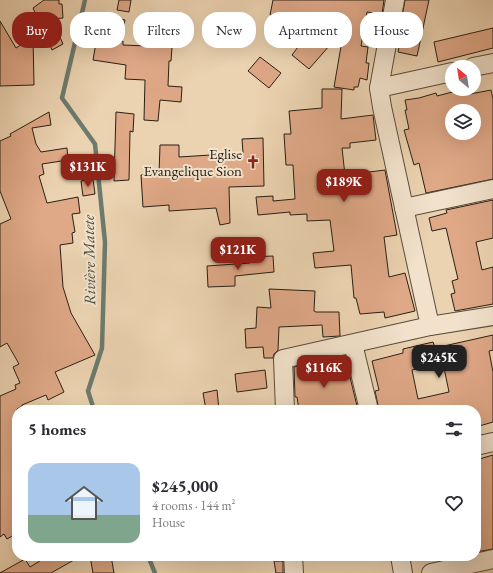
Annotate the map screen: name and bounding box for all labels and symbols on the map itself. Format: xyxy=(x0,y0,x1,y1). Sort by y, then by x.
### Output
north arrow xyxy=(445,60,481,96)
place label: Eglise Evangelique Sion xyxy=(144,144,242,180)
pin: $131K xyxy=(60,154,116,188)
church icon: Eglise Evangelique Sion xyxy=(245,154,261,170)
pin: $189K xyxy=(316,169,372,203)
water label: Rivière Matete xyxy=(78,214,100,306)
pin: $121K xyxy=(210,237,266,271)
pin: $245K xyxy=(411,345,467,379)
pin: $116K xyxy=(296,355,352,389)

